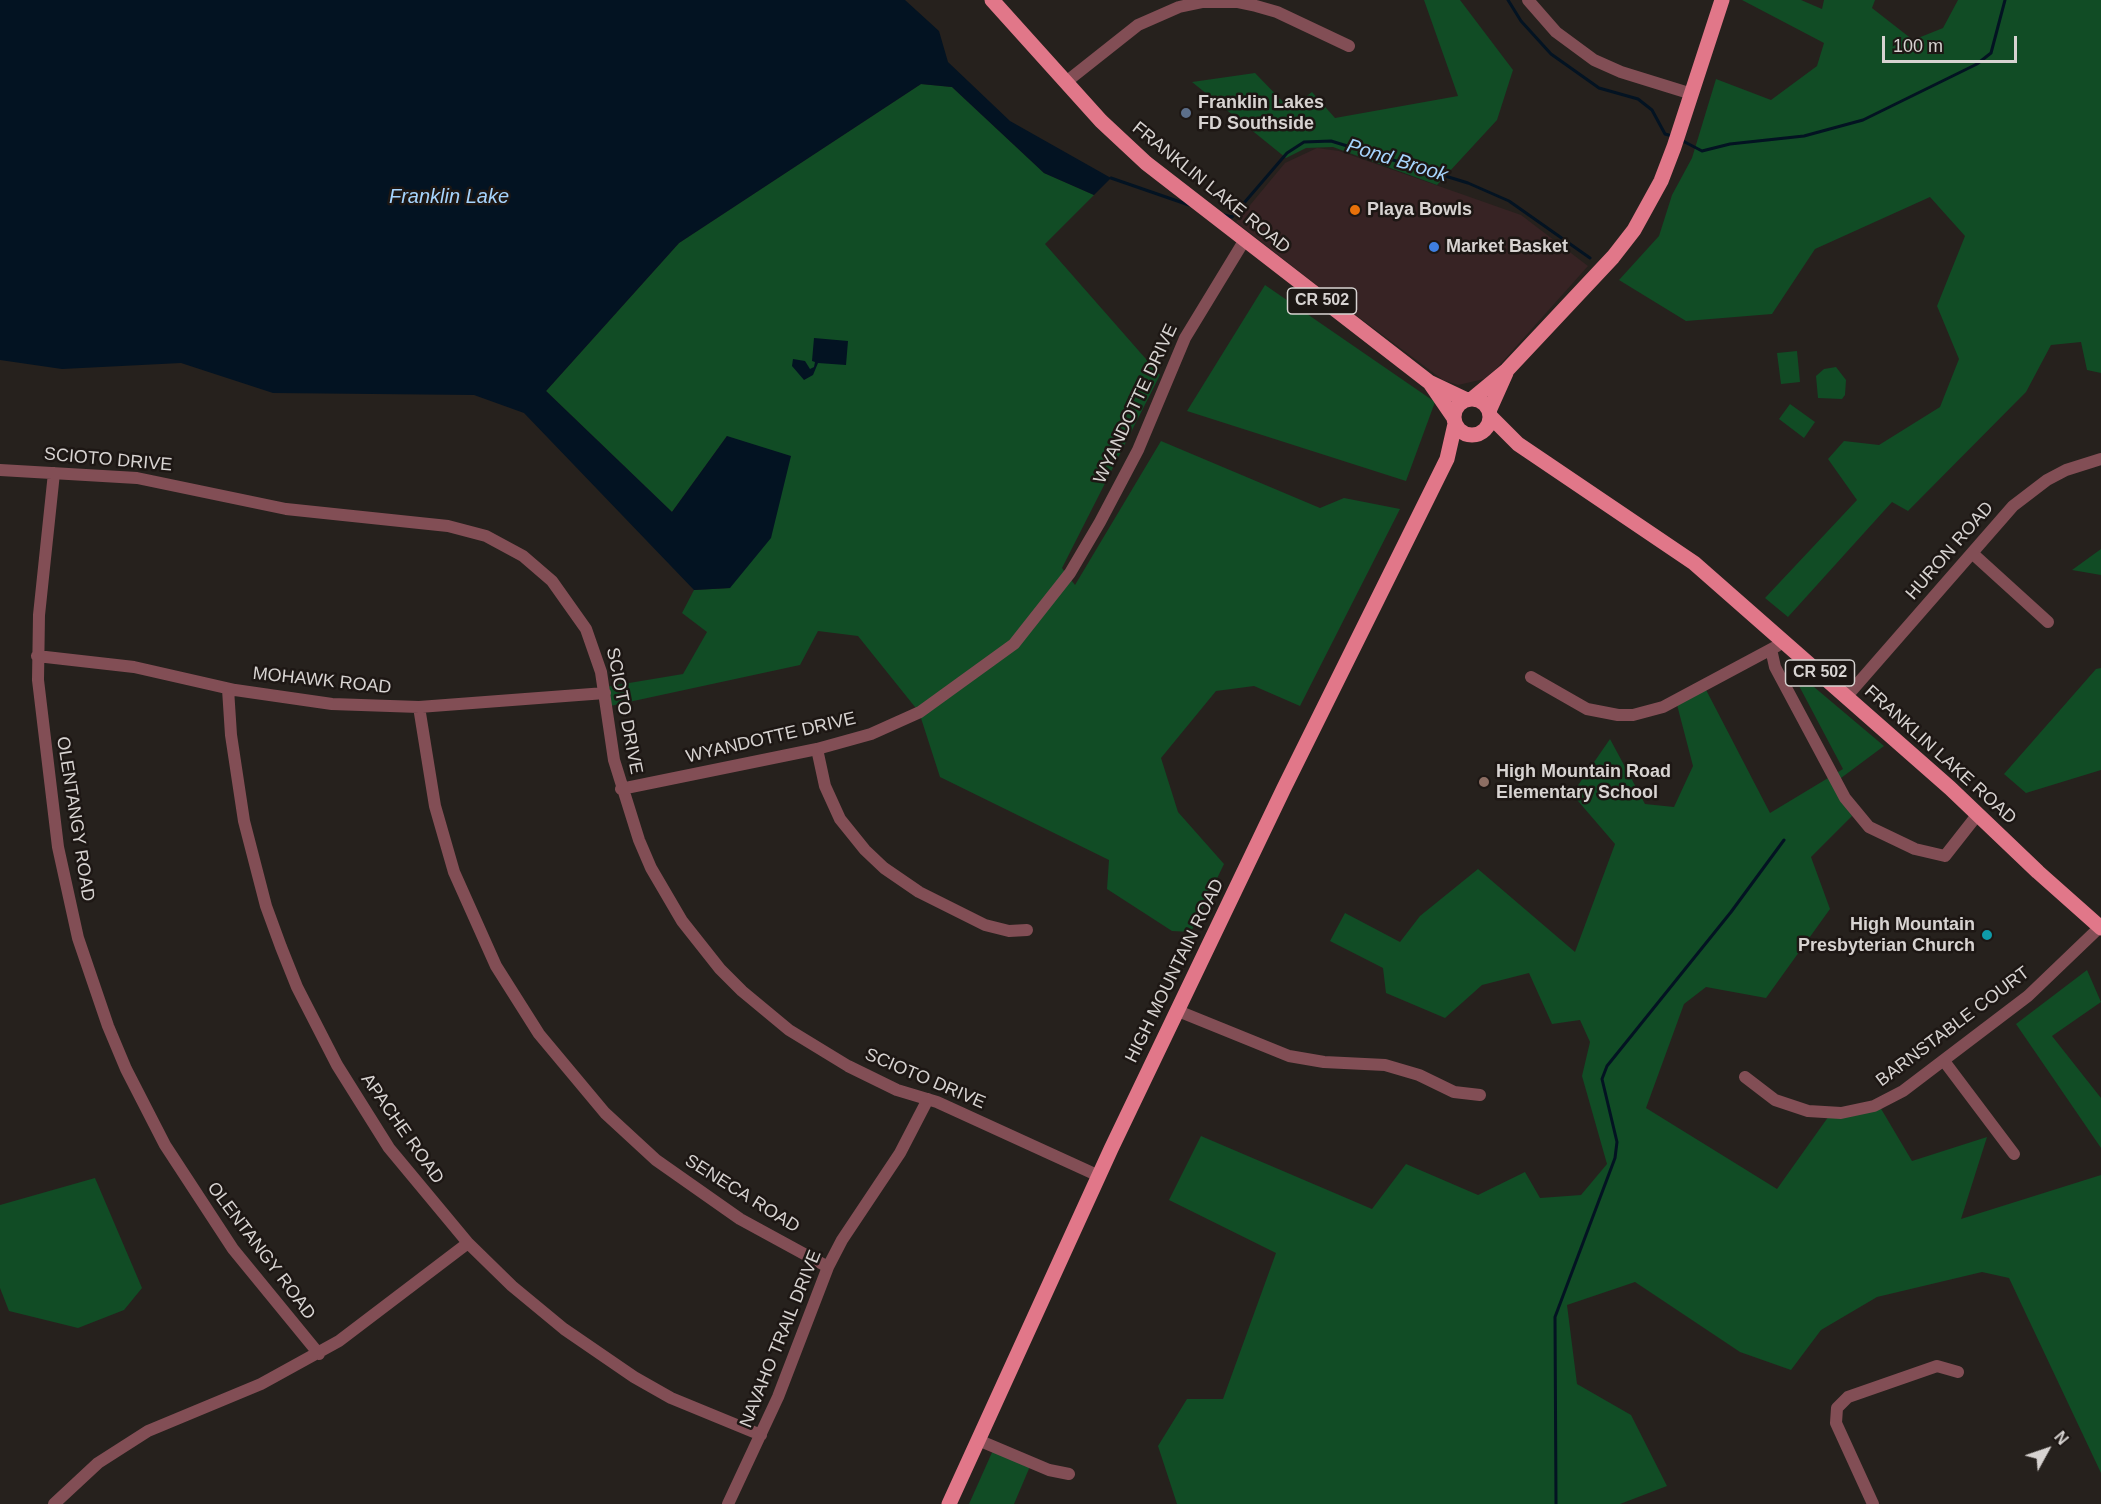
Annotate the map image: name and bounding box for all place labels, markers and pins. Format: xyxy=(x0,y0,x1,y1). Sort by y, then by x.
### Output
place label: Franklin Lakes FD Southside xyxy=(1198,92,1324,134)
marker: Franklin Lakes FD Southside xyxy=(1179,106,1193,120)
place label: Playa Bowls xyxy=(1367,199,1472,221)
marker: Playa Bowls xyxy=(1348,203,1362,217)
place label: Market Basket xyxy=(1446,236,1568,258)
marker: Market Basket xyxy=(1427,240,1441,254)
place label: High Mountain Road Elementary School xyxy=(1496,761,1671,804)
marker: High Mountain Road Elementary School xyxy=(1477,775,1491,789)
place label: High Mountain Presbyterian Church xyxy=(1798,914,1975,956)
marker: High Mountain Presbyterian Church xyxy=(1980,928,1994,942)

